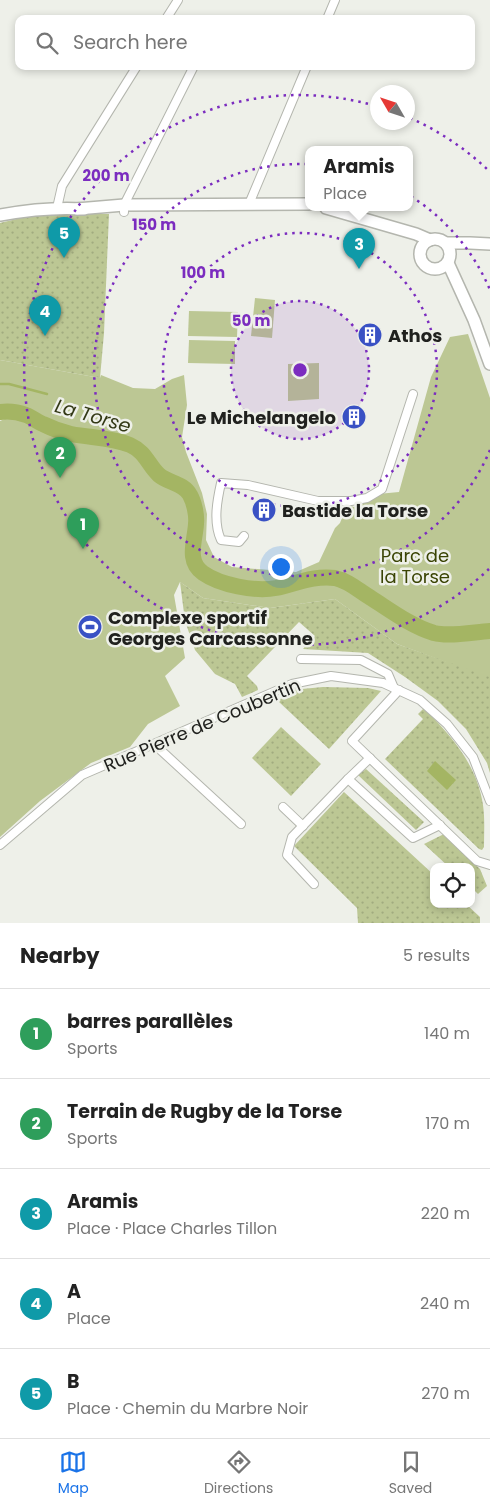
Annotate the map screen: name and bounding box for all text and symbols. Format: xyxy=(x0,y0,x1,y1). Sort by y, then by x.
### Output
search box xyxy=(15,15,475,70)
icon: search xyxy=(33,29,61,57)
text: Search here xyxy=(73,29,187,56)
north arrow xyxy=(370,85,415,130)
popup xyxy=(305,146,413,211)
text: Aramis xyxy=(323,153,395,180)
text: 200 m xyxy=(82,165,130,186)
text: Place xyxy=(323,182,367,205)
text: 150 m xyxy=(132,214,176,235)
pin: 5 xyxy=(48,217,80,258)
pin: 3 xyxy=(343,228,375,269)
text: 100 m xyxy=(181,262,225,283)
pin: 4 xyxy=(29,295,61,336)
text: 50 m xyxy=(232,310,270,331)
building icon: Athos xyxy=(357,322,383,348)
place label: Athos xyxy=(388,323,442,348)
centre of rings xyxy=(291,361,309,379)
water label: La Torse xyxy=(52,392,134,440)
building icon: Le Michelangelo xyxy=(341,404,367,430)
place label: Le Michelangelo xyxy=(187,405,336,430)
pin: 2 xyxy=(44,437,76,478)
building icon: Bastide la Torse xyxy=(251,497,277,523)
place label: Bastide la Torse xyxy=(282,498,428,523)
pin: 1 xyxy=(67,508,99,549)
park label: Parc de la Torse xyxy=(380,543,450,589)
your location xyxy=(268,554,294,580)
place label: Complexe sportif Georges Carcassonne xyxy=(108,605,313,651)
sports icon: Complexe sportif Georges Carcassonne xyxy=(77,614,103,640)
street label: Rue Pierre de Coubertin xyxy=(100,672,304,778)
map controls xyxy=(430,863,475,908)
button: locate xyxy=(430,863,475,908)
text: Nearby xyxy=(20,941,100,970)
text: 5 results xyxy=(403,944,470,967)
text: barres parallèles xyxy=(67,1008,233,1035)
text: 1 xyxy=(33,1022,39,1045)
text: 140 m xyxy=(424,1022,470,1045)
text: Sports xyxy=(67,1037,118,1060)
text: Terrain de Rugby de la Torse xyxy=(67,1098,342,1125)
text: 2 xyxy=(31,1112,41,1135)
text: 170 m xyxy=(425,1112,470,1135)
text: Sports xyxy=(67,1127,118,1150)
text: Aramis xyxy=(67,1188,138,1215)
text: 3 xyxy=(31,1202,41,1225)
text: 220 m xyxy=(421,1202,470,1225)
text: Place · Place Charles Tillon xyxy=(67,1217,277,1240)
text: A xyxy=(67,1278,81,1305)
text: 4 xyxy=(31,1292,41,1315)
text: 240 m xyxy=(420,1292,470,1315)
text: Place xyxy=(67,1307,111,1330)
text: B xyxy=(67,1368,80,1395)
text: 5 xyxy=(31,1382,41,1405)
text: 270 m xyxy=(421,1382,470,1405)
text: Place · Chemin du Marbre Noir xyxy=(67,1397,308,1420)
tab: Map xyxy=(58,1448,89,1499)
tab: Directions xyxy=(204,1448,273,1499)
tab: Saved xyxy=(389,1448,432,1499)

